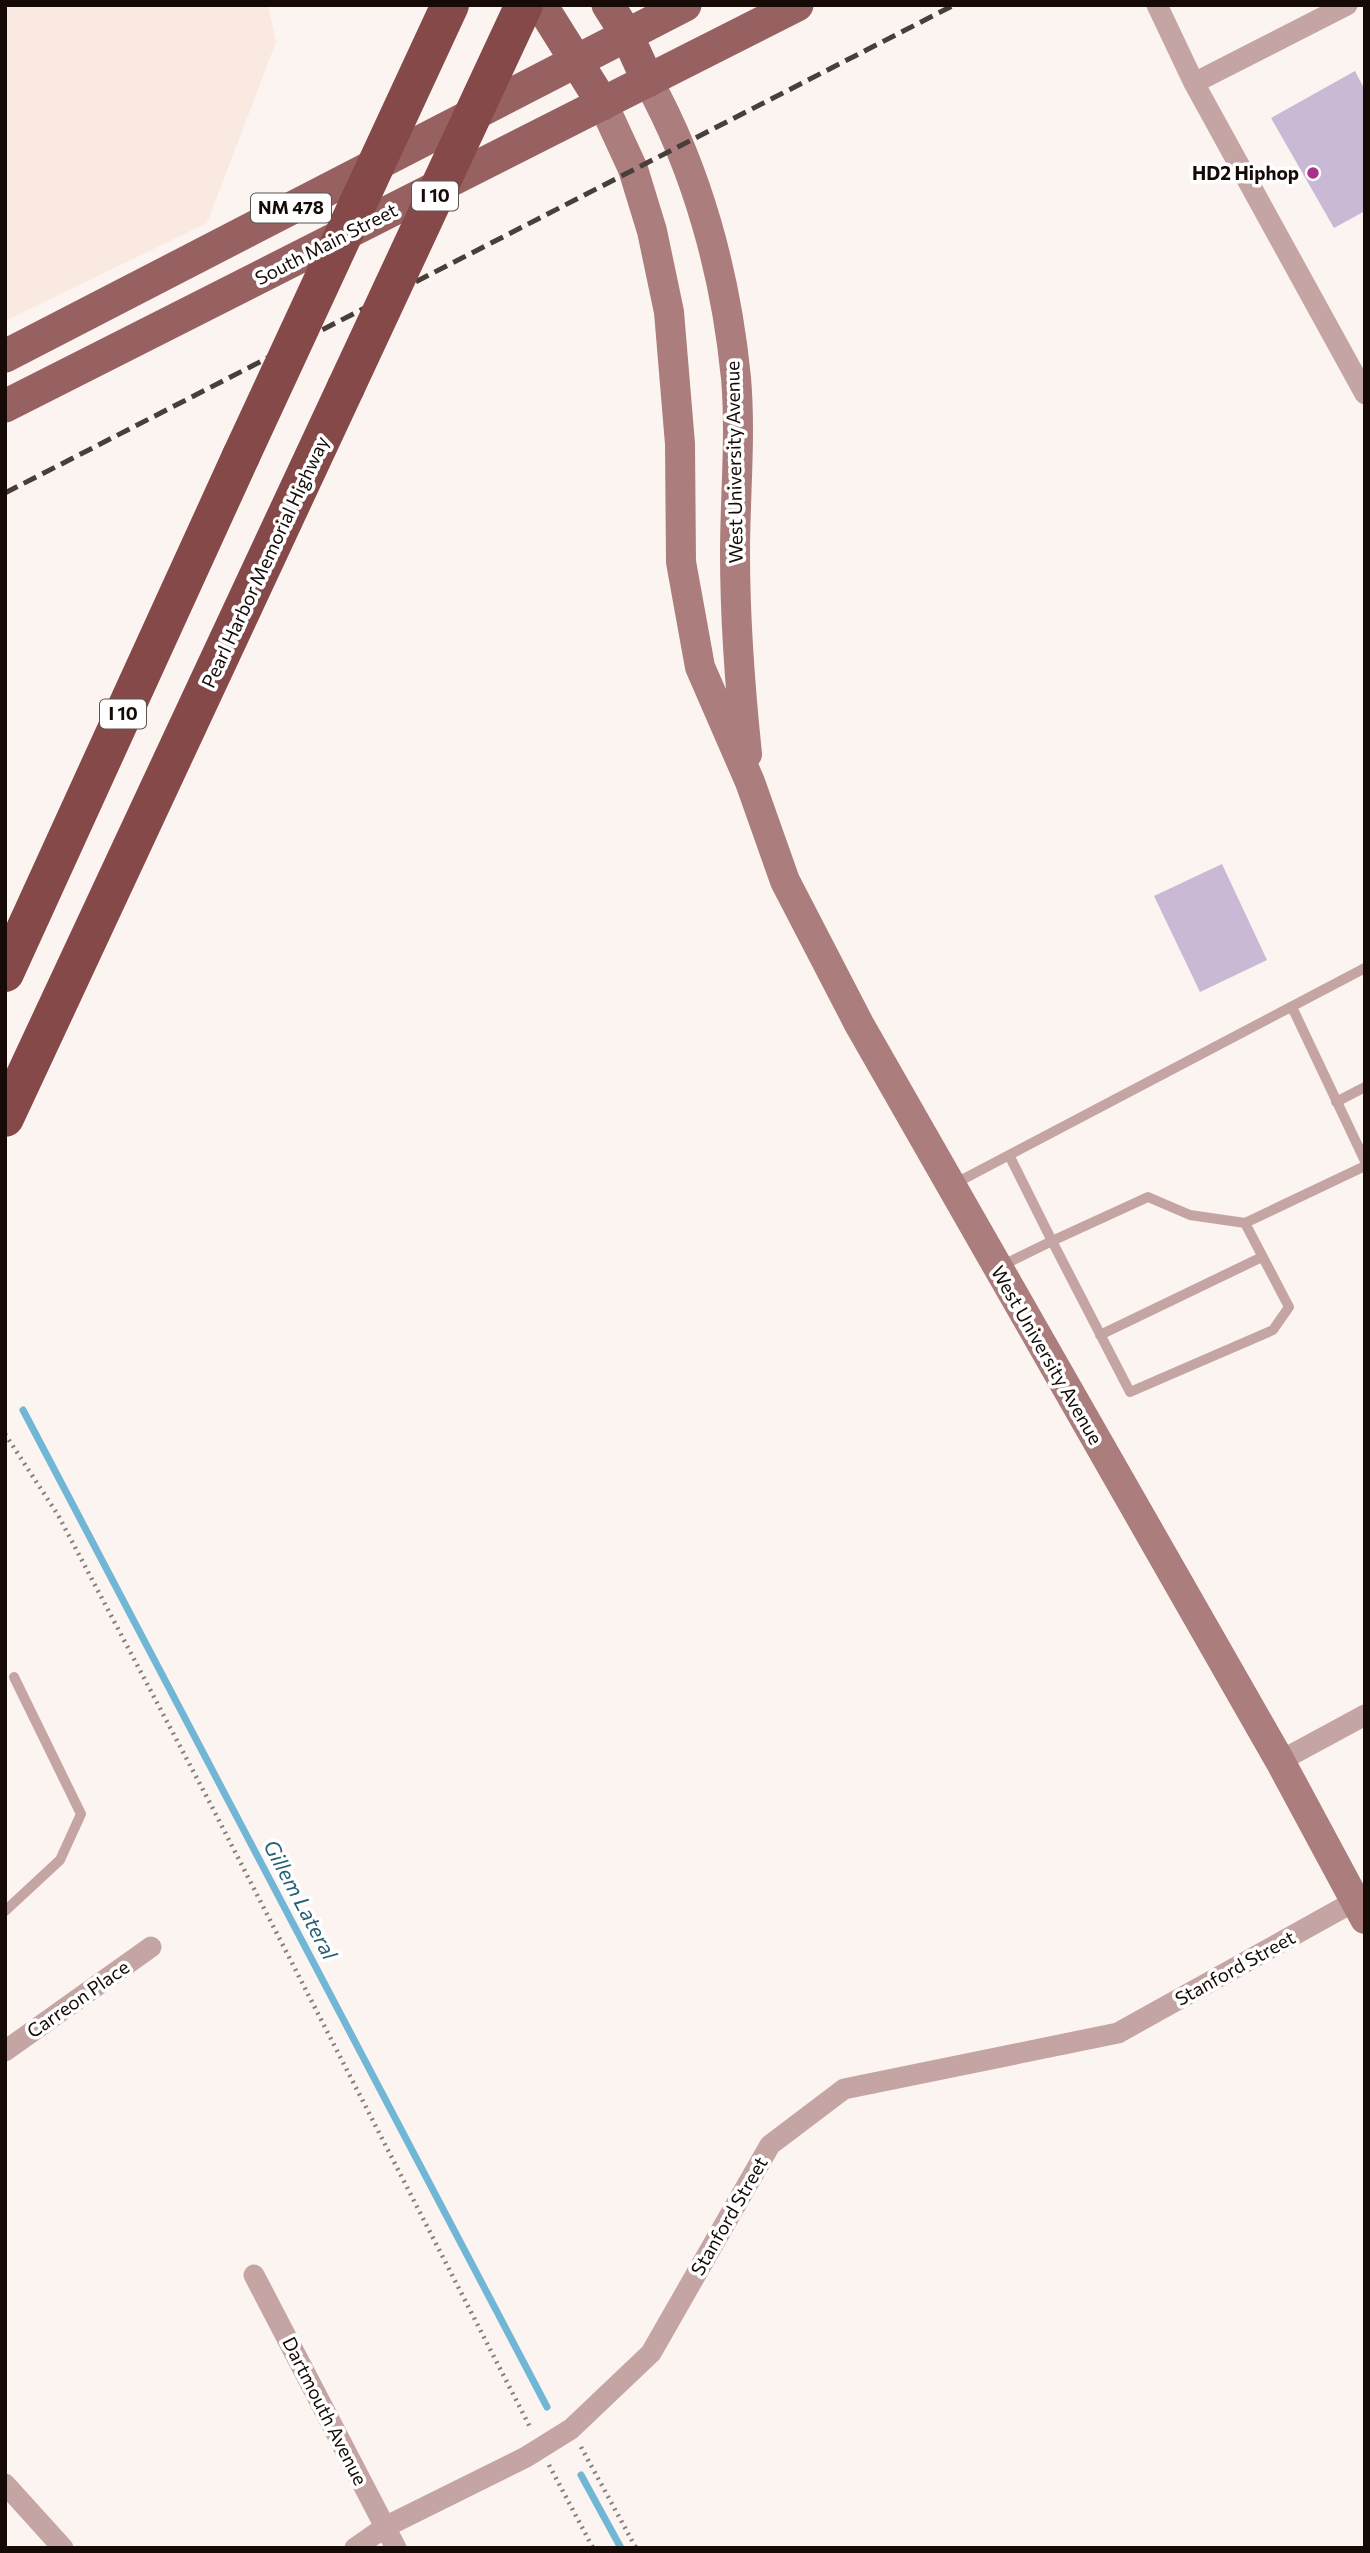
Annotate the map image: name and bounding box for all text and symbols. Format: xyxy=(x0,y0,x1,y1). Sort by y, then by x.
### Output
place label: HD2 Hiphop xyxy=(1192,161,1299,184)
marker: HD2 Hiphop xyxy=(1305,165,1321,181)
road number: I 10 xyxy=(412,182,458,210)
road number: NM 478 xyxy=(251,194,331,223)
street label: South Main Street xyxy=(251,198,401,289)
street label: West University Avenue xyxy=(720,361,747,563)
street label: Pearl Harbor Memorial Highway xyxy=(196,432,333,691)
road number: I 10 xyxy=(100,700,146,728)
street label: West University Avenue xyxy=(987,1261,1108,1448)
water label: Gillem Lateral xyxy=(259,1835,344,1964)
street label: Stanford Street xyxy=(1171,1925,1299,2010)
street label: Carreon Place xyxy=(22,1955,133,2042)
street label: Stanford Street xyxy=(685,2152,772,2279)
street label: Dartmouth Avenue xyxy=(278,2333,373,2489)

